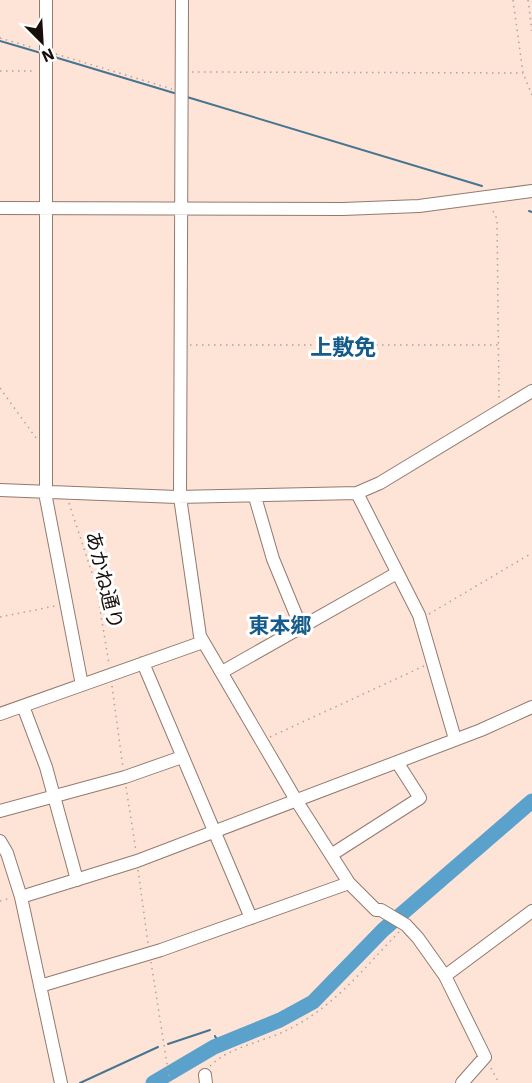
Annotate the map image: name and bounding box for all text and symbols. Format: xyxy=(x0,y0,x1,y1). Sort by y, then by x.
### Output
north arrow xyxy=(12,12,72,72)
text: N xyxy=(39,44,57,67)
district label: 上敷免 xyxy=(310,332,376,361)
street label: あかね通り xyxy=(80,528,130,632)
district label: 東本郷 xyxy=(249,611,312,639)

